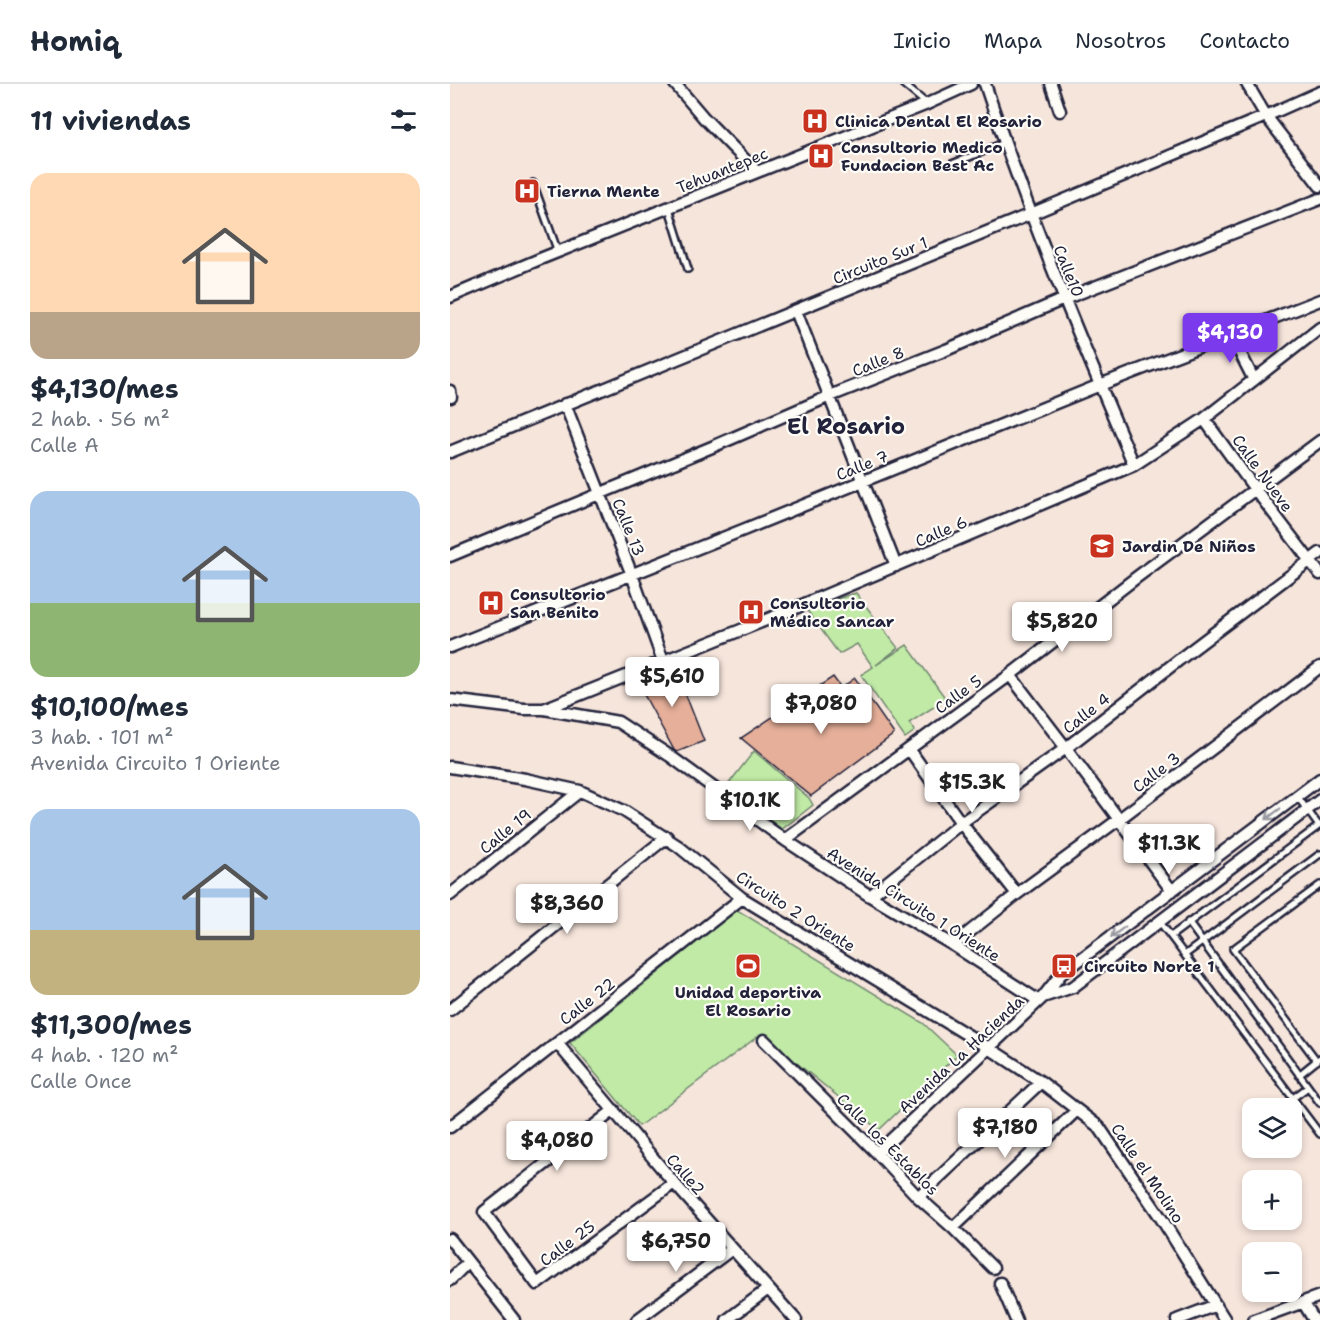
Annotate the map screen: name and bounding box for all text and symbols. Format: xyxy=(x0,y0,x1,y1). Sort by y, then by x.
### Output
text: Homiq xyxy=(30,22,120,60)
text: Inicio xyxy=(893,27,951,55)
text: Mapa xyxy=(984,27,1042,55)
text: Nosotros xyxy=(1075,27,1166,55)
text: Contacto xyxy=(1199,27,1290,55)
text: 11 viviendas xyxy=(30,103,191,138)
icon: filters xyxy=(387,104,420,137)
hospital icon: Clinica Dental El Rosario xyxy=(800,106,830,136)
place label: Clinica Dental El Rosario xyxy=(835,111,1042,132)
place label: Consultorio Medico Fundacion Best Ac xyxy=(841,137,1003,176)
hospital icon: Consultorio Medico Fundacion Best Ac xyxy=(806,141,836,171)
street label: Tehuantepec xyxy=(673,143,771,198)
hospital icon: Tierna Mente xyxy=(512,176,542,206)
place label: Tierna Mente xyxy=(547,181,660,202)
icon: home xyxy=(171,212,279,320)
street label: Circuito Sur 1 xyxy=(830,232,931,289)
street label: Calle10 xyxy=(1049,242,1088,300)
pin: $4,130 xyxy=(1181,313,1279,364)
text: $4,130 xyxy=(1197,319,1263,345)
street label: Calle 8 xyxy=(849,341,907,381)
text: $4,130/mes xyxy=(30,371,179,406)
text: 2 hab. · 56 m² xyxy=(30,406,170,432)
district label: El Rosario xyxy=(787,412,905,441)
street label: Calle Nueve xyxy=(1227,430,1298,516)
text: Calle A xyxy=(30,432,99,458)
street label: Calle 7 xyxy=(833,445,891,485)
street label: Calle 13 xyxy=(607,495,650,559)
street label: Calle 6 xyxy=(912,511,970,552)
icon: home xyxy=(171,530,279,638)
school or university icon: Jardin De Niños xyxy=(1087,531,1117,561)
place label: Jardin De Niños xyxy=(1122,536,1256,557)
place label: Consultorio San Benito xyxy=(510,584,606,623)
hospital icon: Consultorio San Benito xyxy=(476,588,506,618)
place label: Consultorio Médico Sancar xyxy=(770,593,895,632)
hospital icon: Consultorio Médico Sancar xyxy=(736,597,766,627)
pin: $5,820 xyxy=(1013,602,1111,653)
text: $5,820 xyxy=(1026,608,1098,634)
pin: $5,610 xyxy=(623,657,721,708)
text: $5,610 xyxy=(639,663,705,689)
street label: Calle 5 xyxy=(931,670,986,719)
pin: $7,080 xyxy=(772,684,870,735)
street label: Calle 4 xyxy=(1058,688,1114,739)
text: $10,100/mes xyxy=(30,689,189,724)
text: $7,080 xyxy=(785,690,857,716)
text: 3 hab. · 101 m² xyxy=(30,724,173,750)
street label: Calle 3 xyxy=(1128,748,1184,797)
text: Avenida Circuito 1 Oriente xyxy=(30,750,280,776)
pin: $15.3K xyxy=(923,763,1021,814)
text: $15.3K xyxy=(939,769,1005,795)
pin: $10.1K xyxy=(701,781,799,832)
text: $10.1K xyxy=(720,787,780,813)
street label: Calle 19 xyxy=(475,804,536,859)
one-way arrow xyxy=(1266,808,1282,820)
pin: $11.3K xyxy=(1120,824,1218,875)
text: $11.3K xyxy=(1138,830,1200,856)
street label: Avenida Circuito 1 Oriente xyxy=(823,842,1004,966)
icon: home xyxy=(171,848,279,956)
street label: Circuito 2 Oriente xyxy=(732,866,859,957)
pin: $8,360 xyxy=(518,884,616,935)
text: $8,360 xyxy=(530,890,604,916)
one-way arrow xyxy=(1110,925,1126,938)
sports icon: Unidad deportiva El Rosario xyxy=(733,951,763,981)
bus stop icon: Circuito Norte 1 xyxy=(1049,951,1079,981)
place label: Circuito Norte 1 xyxy=(1084,956,1214,977)
street label: Calle 22 xyxy=(555,973,619,1030)
place label: Unidad deportiva El Rosario xyxy=(675,982,821,1021)
street label: Avenida La Hacienda xyxy=(894,991,1029,1118)
text: $11,300/mes xyxy=(30,1007,192,1042)
text: 4 hab. · 120 m² xyxy=(30,1042,178,1068)
text: Calle Once xyxy=(30,1068,132,1094)
street label: Calle los Establos xyxy=(832,1089,943,1200)
map controls xyxy=(1242,1098,1302,1302)
button: layers xyxy=(1242,1098,1302,1158)
pin: $7,180 xyxy=(956,1108,1054,1159)
text: $7,180 xyxy=(972,1114,1038,1140)
street label: Calle el Molino xyxy=(1106,1119,1189,1227)
pin: $4,080 xyxy=(508,1121,606,1172)
text: $4,080 xyxy=(520,1127,594,1153)
street label: Calle2 xyxy=(662,1149,709,1199)
button: + xyxy=(1242,1170,1302,1230)
street label: Calle 25 xyxy=(535,1216,599,1271)
pin: $6,750 xyxy=(627,1222,725,1273)
text: $6,750 xyxy=(641,1228,711,1254)
button: − xyxy=(1242,1242,1302,1302)

